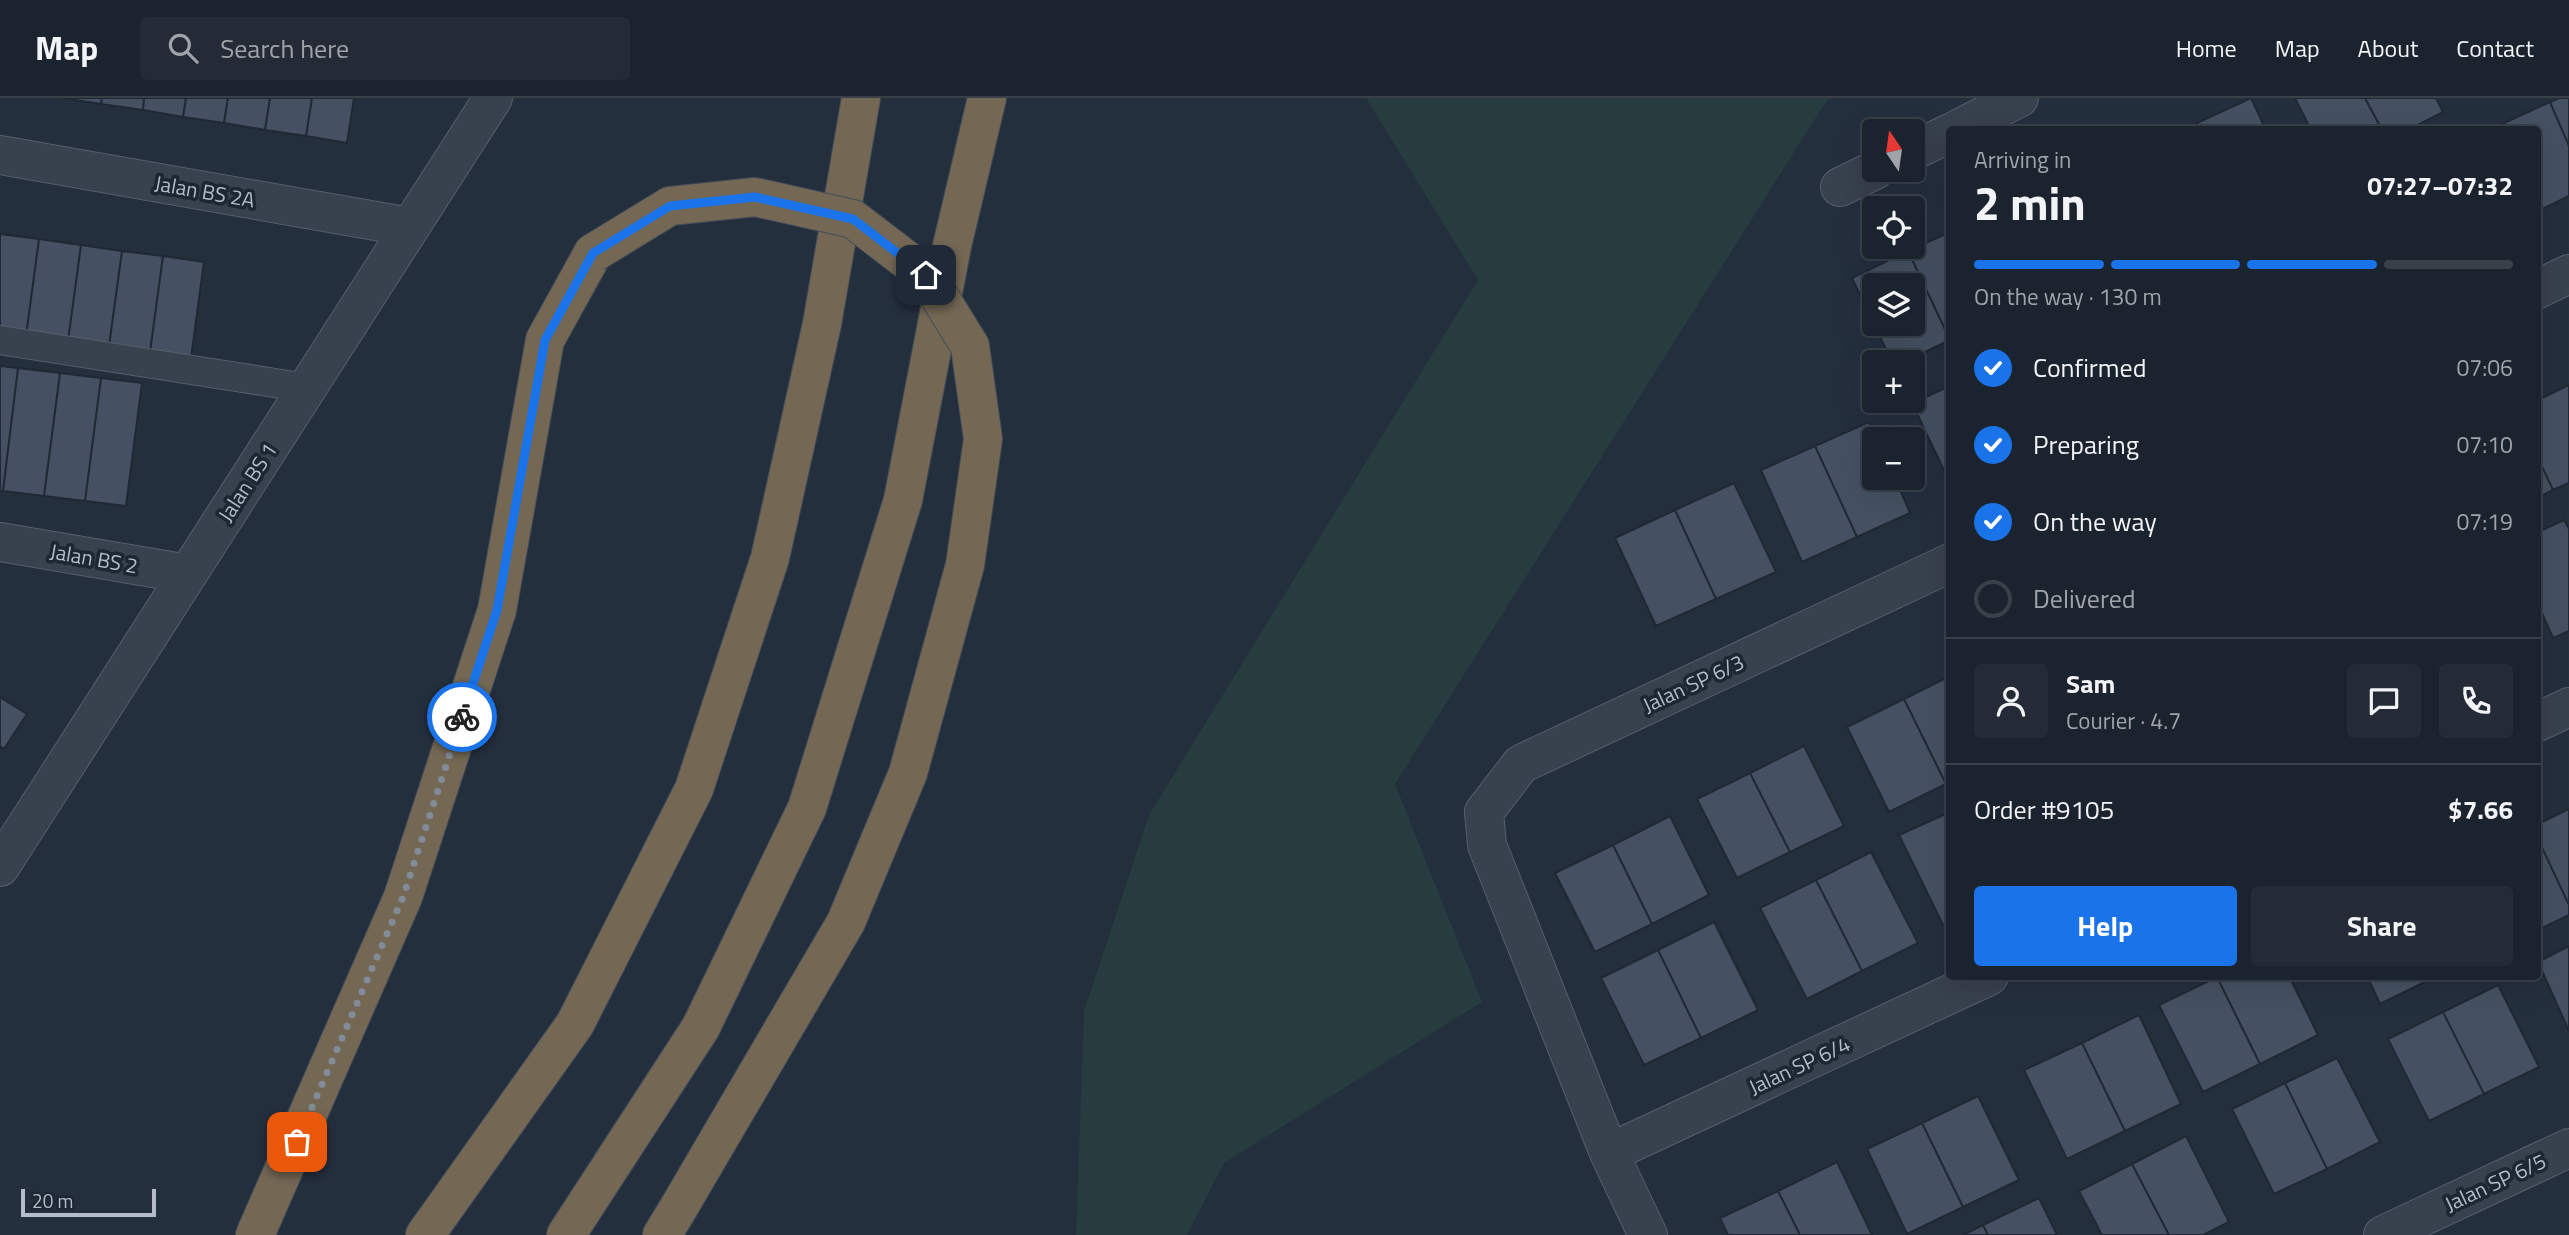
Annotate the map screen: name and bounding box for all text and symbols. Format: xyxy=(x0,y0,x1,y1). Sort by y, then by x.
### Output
search box xyxy=(140,17,630,80)
text: Map xyxy=(35,23,98,73)
icon: search xyxy=(164,29,202,67)
text: Search here xyxy=(220,29,349,68)
text: Home xyxy=(2176,30,2237,66)
text: Map xyxy=(2275,30,2320,66)
text: About xyxy=(2358,30,2418,66)
text: Contact xyxy=(2456,30,2534,66)
north arrow xyxy=(1862,119,1925,182)
map controls xyxy=(1862,119,1925,490)
text: Arriving in xyxy=(1974,142,2071,177)
street label: Jalan BS 2A xyxy=(152,166,258,216)
text: 07:27–07:32 xyxy=(2367,166,2513,205)
text: 2 min xyxy=(1974,168,2086,238)
button: locate xyxy=(1862,196,1925,259)
pin xyxy=(896,245,956,305)
icon: home xyxy=(907,256,945,294)
button: layers xyxy=(1862,273,1925,336)
text: On the way · 130 m xyxy=(1974,279,2162,314)
text: Confirmed xyxy=(2033,348,2147,387)
icon: check xyxy=(1974,349,2012,387)
button: + xyxy=(1862,350,1925,413)
text: 07:06 xyxy=(2456,350,2513,385)
text: Preparing xyxy=(2033,425,2139,464)
icon: check xyxy=(1974,426,2012,464)
button: − xyxy=(1862,427,1925,490)
text: 07:10 xyxy=(2456,427,2513,462)
street label: Jalan BS 1 xyxy=(209,436,285,528)
text: On the way xyxy=(2033,502,2157,541)
icon: check xyxy=(1974,503,2012,541)
text: 07:19 xyxy=(2456,504,2513,539)
street label: Jalan BS 2 xyxy=(48,535,140,581)
text: Delivered xyxy=(2033,579,2136,618)
street label: Jalan SP 6/3 xyxy=(1637,646,1749,720)
button: person xyxy=(1974,664,2048,738)
text: Sam xyxy=(2066,664,2115,703)
button: chat xyxy=(2347,664,2421,738)
button: phone xyxy=(2439,664,2513,738)
courier xyxy=(427,682,497,752)
icon: bike xyxy=(443,698,481,736)
text: Courier · 4.7 xyxy=(2066,703,2181,738)
text: Order #9105 xyxy=(1974,790,2114,829)
text: $7.66 xyxy=(2448,790,2513,829)
button: Help xyxy=(1974,886,2237,966)
button: Share xyxy=(2251,886,2513,966)
street label: Jalan SP 6/4 xyxy=(1743,1028,1855,1102)
pin xyxy=(267,1112,327,1172)
icon: bag xyxy=(278,1123,316,1161)
street label: Jalan SP 6/5 xyxy=(2439,1145,2551,1219)
scale bar xyxy=(21,1186,156,1218)
text: 20 m xyxy=(32,1186,73,1215)

